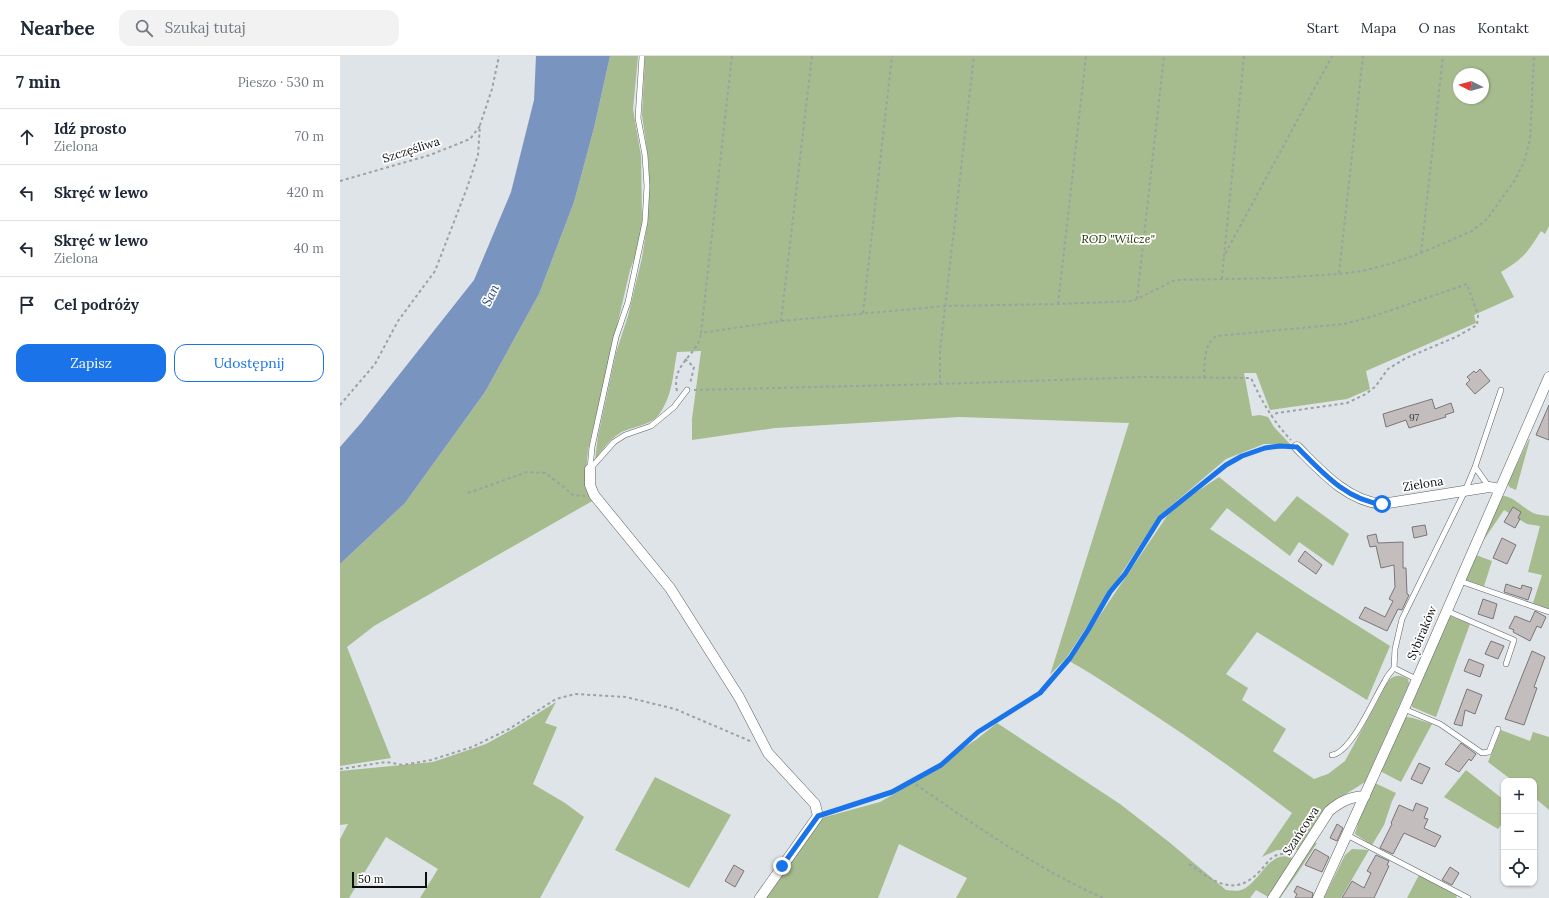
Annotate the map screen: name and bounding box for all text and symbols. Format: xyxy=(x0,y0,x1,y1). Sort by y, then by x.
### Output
search box xyxy=(119,10,399,46)
text: Nearbee xyxy=(20,16,95,40)
icon: search xyxy=(133,17,155,39)
text: Szukaj tutaj xyxy=(165,18,246,37)
text: Start xyxy=(1307,19,1339,37)
text: Mapa xyxy=(1361,19,1396,37)
text: O nas xyxy=(1418,19,1456,37)
text: Kontakt xyxy=(1478,19,1529,37)
north arrow xyxy=(1453,68,1489,104)
text: 7 min xyxy=(16,71,61,93)
text: Pieszo · 530 m xyxy=(238,74,324,91)
text: Idź prosto xyxy=(54,119,127,138)
icon: ahead xyxy=(16,126,38,148)
text: 70 m xyxy=(295,128,324,145)
street label: Szczęśliwa xyxy=(380,133,441,166)
text: Zielona xyxy=(54,138,98,155)
icon: left xyxy=(16,182,38,204)
text: Skręć w lewo xyxy=(54,183,148,202)
text: 420 m xyxy=(287,184,324,201)
text: Skręć w lewo xyxy=(54,231,148,250)
park label: ROD "Wilcze" xyxy=(1081,231,1155,246)
icon: left xyxy=(16,238,38,260)
text: 40 m xyxy=(294,240,324,257)
text: Zielona xyxy=(54,250,98,267)
water label: San xyxy=(478,281,503,309)
icon: arrive xyxy=(16,294,38,316)
text: Cel podróży xyxy=(54,295,139,314)
button: Zapisz xyxy=(16,344,166,382)
button: Udostępnij xyxy=(174,344,324,382)
house number: 97 xyxy=(1409,411,1419,424)
street label: Zielona xyxy=(1402,473,1444,494)
route start xyxy=(1373,495,1391,513)
street label: Sybiraków xyxy=(1403,603,1440,662)
map controls xyxy=(1501,778,1537,886)
button: + xyxy=(1501,778,1537,814)
street label: Szańcowa xyxy=(1279,803,1322,858)
button: − xyxy=(1501,814,1537,850)
button: locate xyxy=(1501,850,1537,886)
route end xyxy=(773,857,791,875)
scale bar xyxy=(352,870,427,889)
text: 50 m xyxy=(358,872,384,886)

